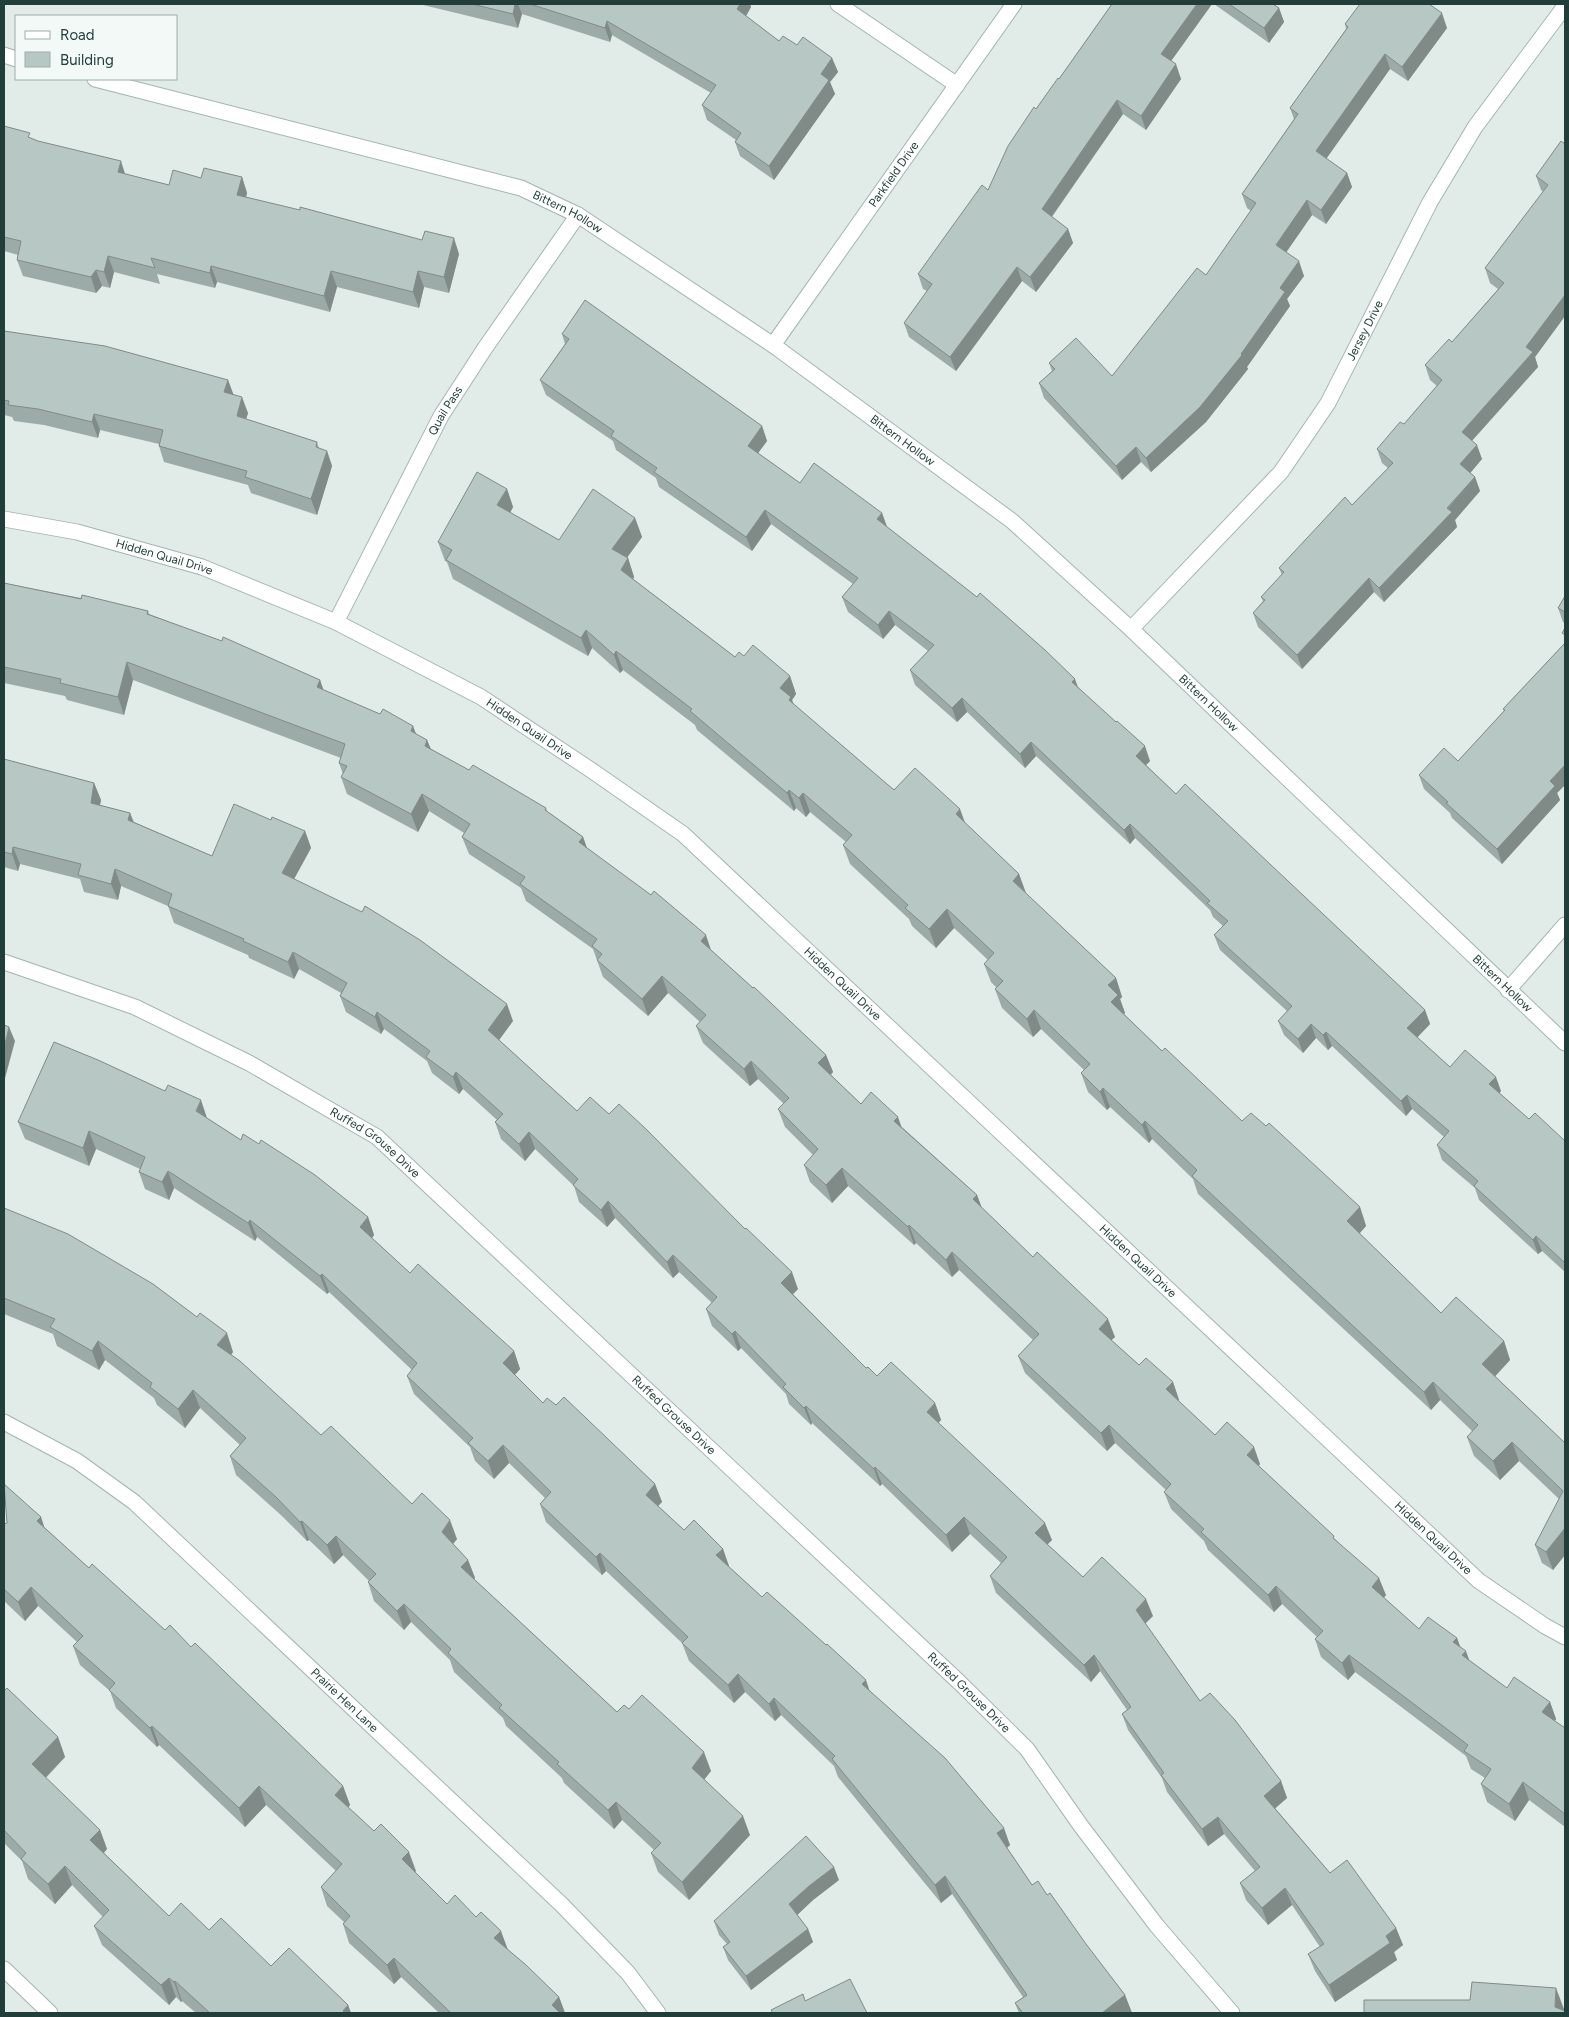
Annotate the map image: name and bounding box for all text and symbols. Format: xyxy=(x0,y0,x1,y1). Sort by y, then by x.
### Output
legend xyxy=(15,15,178,80)
text: Road xyxy=(60,26,95,44)
text: Building xyxy=(60,51,114,69)
street label: Parkfield Drive xyxy=(866,138,922,210)
street label: Bittern Hollow xyxy=(530,188,605,237)
street label: Jersey Drive xyxy=(1344,297,1386,363)
street label: Quail Pass xyxy=(425,383,466,438)
street label: Bittern Hollow xyxy=(867,412,938,469)
street label: Hidden Quail Drive xyxy=(114,536,216,578)
street label: Bittern Hollow xyxy=(1176,671,1242,735)
street label: Hidden Quail Drive xyxy=(484,695,575,763)
street label: Hidden Quail Drive xyxy=(801,944,884,1024)
street label: Bittern Hollow xyxy=(1470,952,1536,1015)
street label: Ruffed Grouse Drive xyxy=(328,1104,423,1181)
street label: Hidden Quail Drive xyxy=(1096,1221,1180,1301)
street label: Ruffed Grouse Drive xyxy=(629,1372,719,1458)
street label: Hidden Quail Drive xyxy=(1392,1499,1475,1578)
street label: Ruffed Grouse Drive xyxy=(925,1649,1013,1736)
street label: Prairie Hen Lane xyxy=(308,1665,381,1735)

